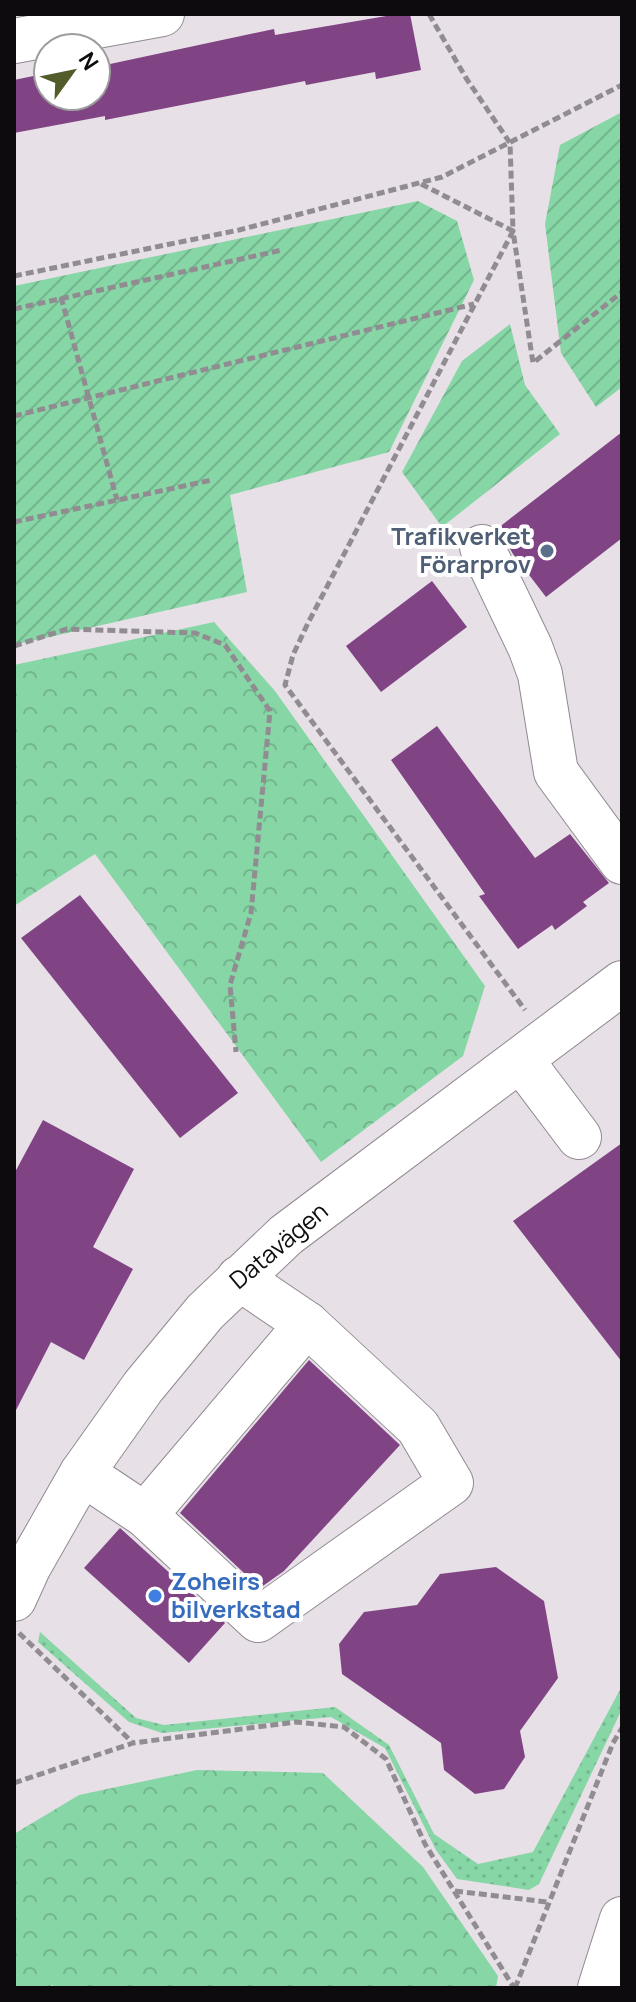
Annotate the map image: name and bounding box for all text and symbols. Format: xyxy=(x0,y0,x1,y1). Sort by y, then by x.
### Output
north arrow xyxy=(32,32,112,112)
text: N xyxy=(72,46,106,76)
place label: Trafikverket Förarprov xyxy=(391,519,531,580)
marker: Trafikverket Förarprov xyxy=(538,542,556,560)
street label: Datavägen xyxy=(222,1194,334,1296)
place label: Zoheirs bilverkstad xyxy=(171,1564,301,1625)
marker: Zoheirs bilverkstad xyxy=(146,1587,164,1605)

